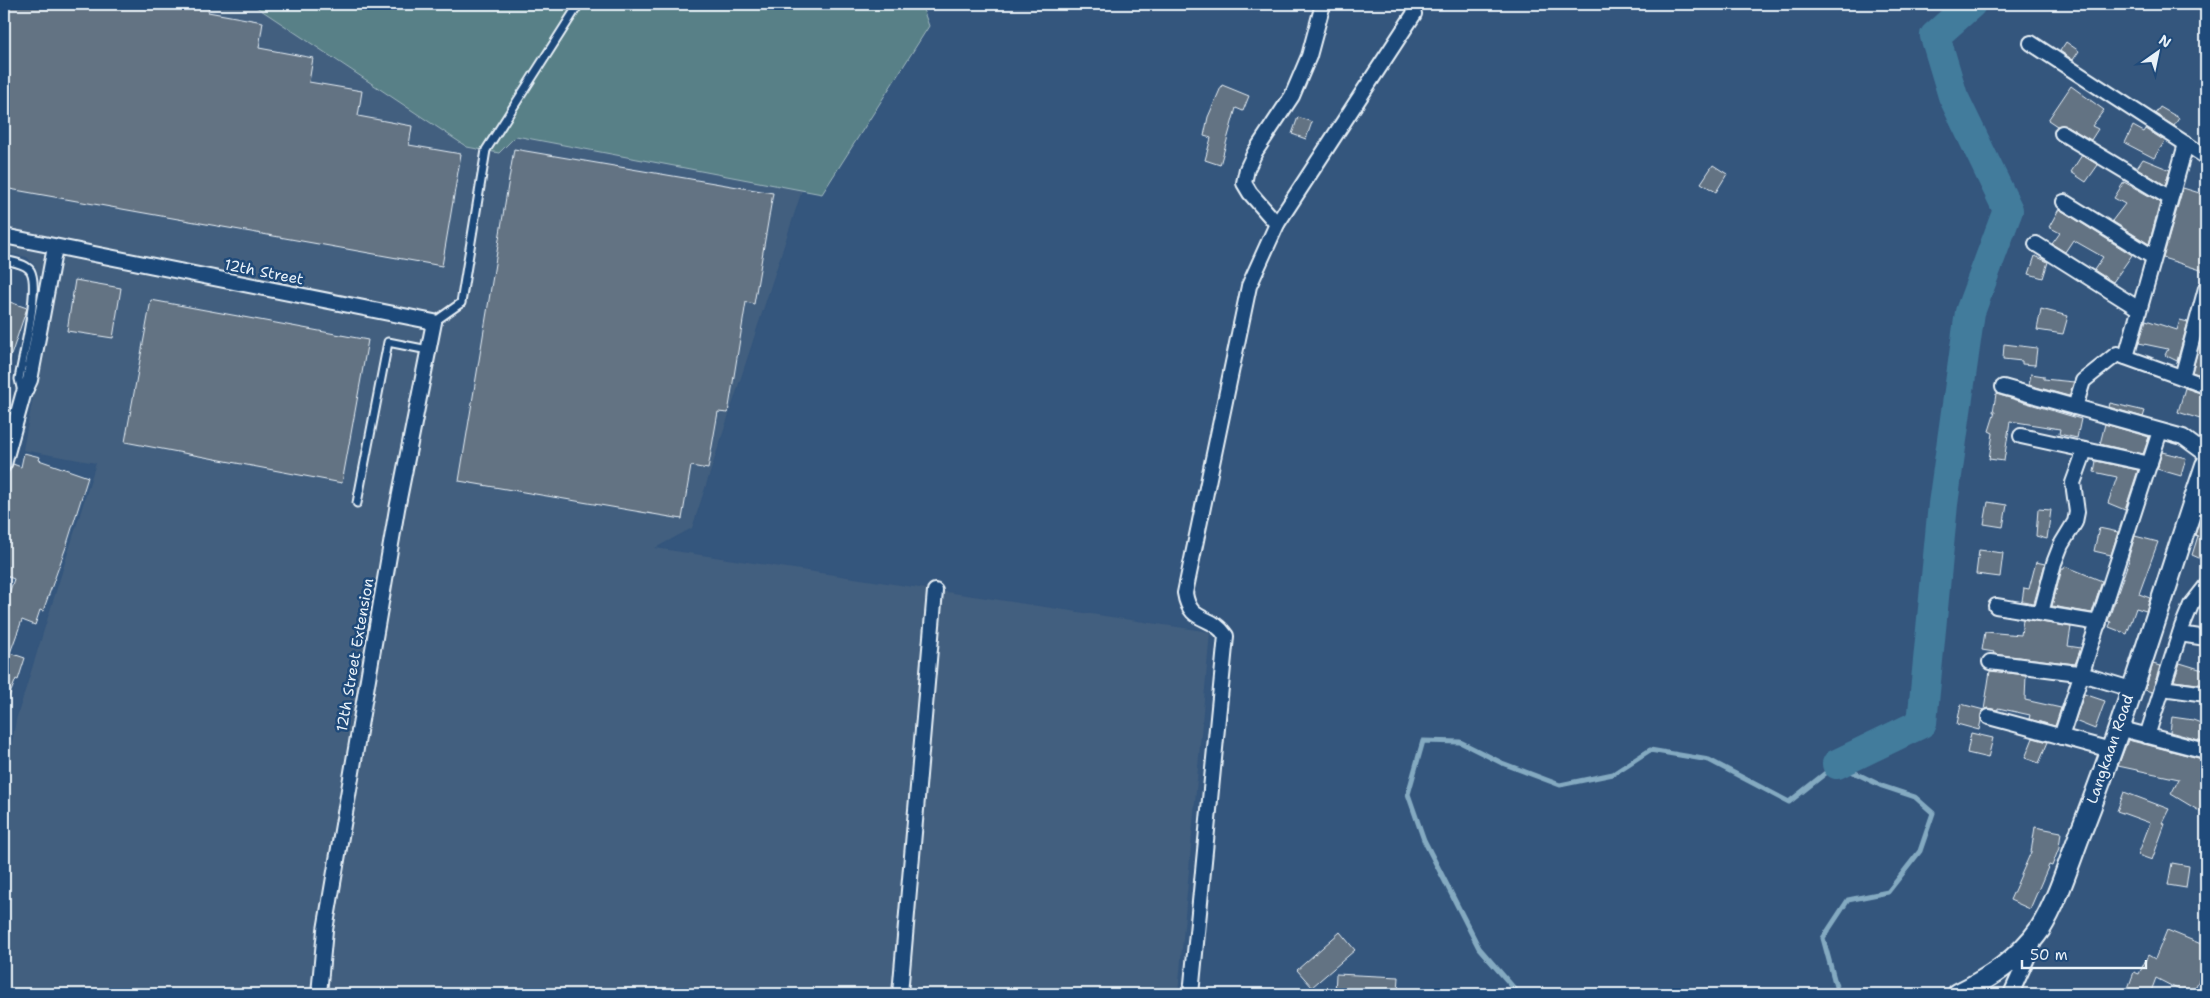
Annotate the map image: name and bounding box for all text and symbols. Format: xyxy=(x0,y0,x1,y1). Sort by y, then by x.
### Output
north arrow xyxy=(2132,28,2182,78)
text: N xyxy=(2156,31,2175,52)
street label: 12th Street xyxy=(223,255,305,289)
street label: 12th Street Extension xyxy=(332,577,378,733)
street label: Langkaan Road xyxy=(2082,691,2138,806)
scale bar xyxy=(2022,938,2146,970)
text: 50 m xyxy=(2030,945,2068,965)

